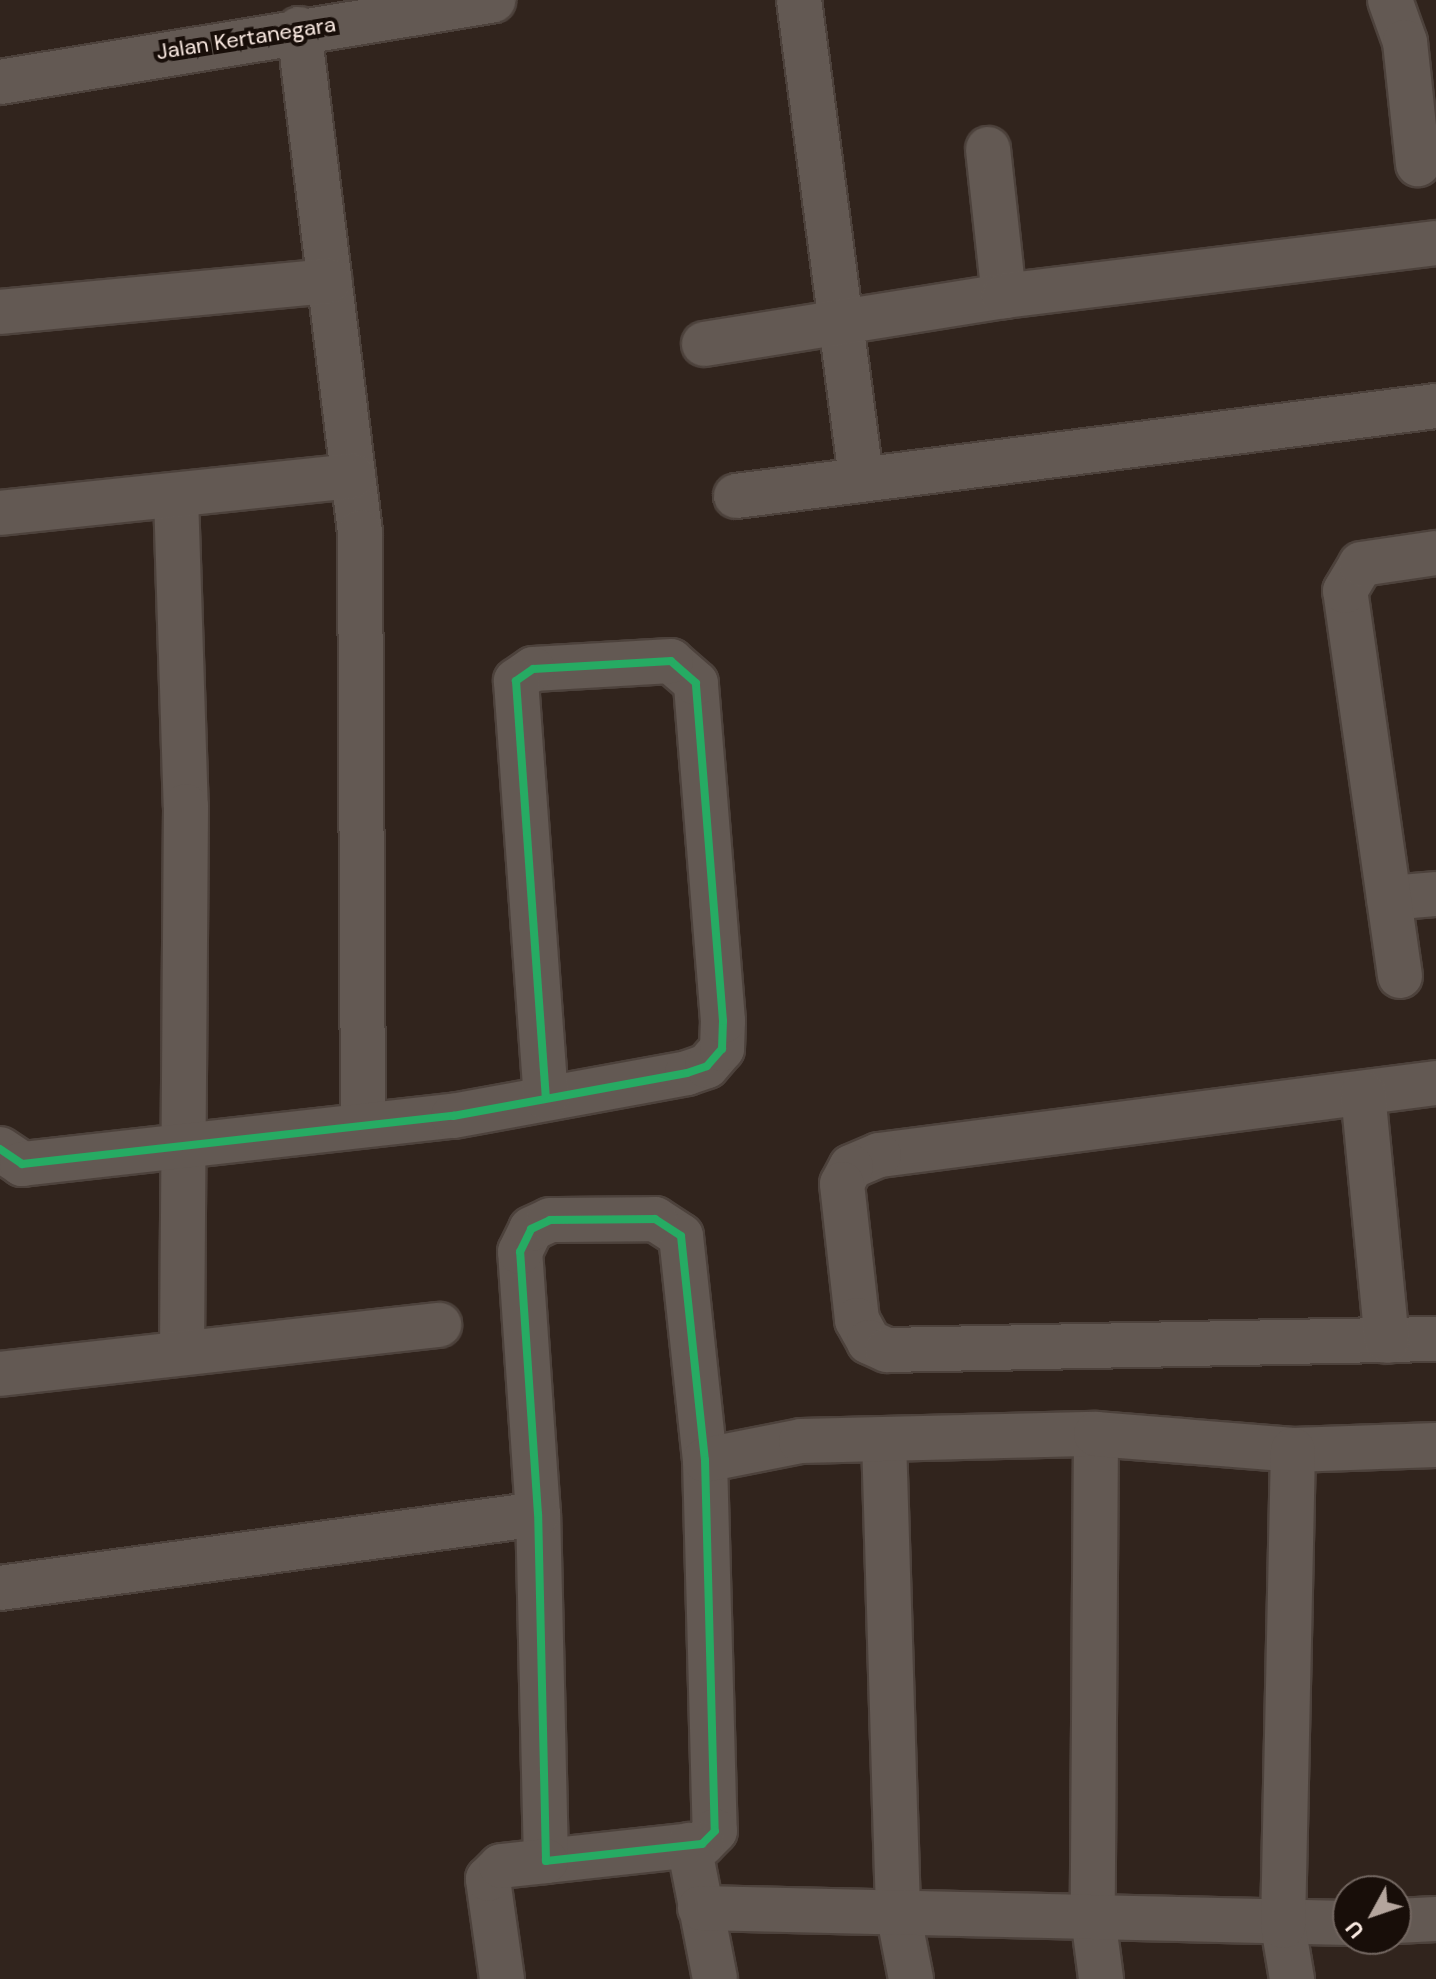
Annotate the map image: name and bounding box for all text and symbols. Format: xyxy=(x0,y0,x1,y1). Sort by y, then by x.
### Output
street label: Jalan Kertanegara xyxy=(154,11,338,65)
north arrow xyxy=(1332,1875,1412,1955)
text: U xyxy=(1339,1914,1371,1945)

